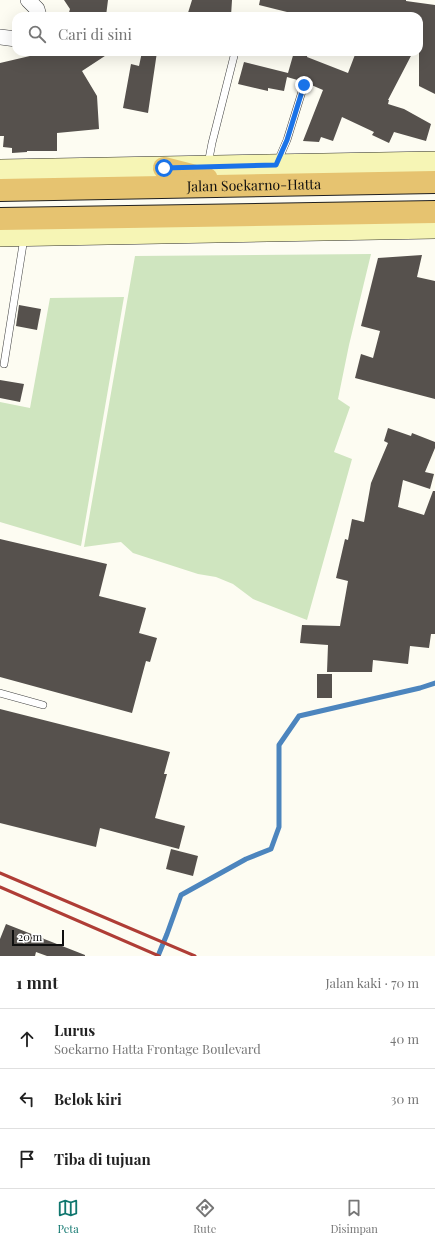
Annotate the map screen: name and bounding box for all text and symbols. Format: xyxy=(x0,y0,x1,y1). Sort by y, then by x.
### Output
search box xyxy=(12,12,423,56)
icon: search xyxy=(26,23,48,45)
text: Cari di sini xyxy=(58,24,132,44)
route end xyxy=(295,76,313,94)
route start xyxy=(155,159,173,177)
street label: Jalan Soekarno-Hatta xyxy=(186,174,321,196)
scale bar xyxy=(12,928,64,947)
text: 20 m xyxy=(18,929,42,944)
text: 1 mnt xyxy=(16,971,58,993)
text: Jalan kaki · 70 m xyxy=(326,974,419,991)
text: Lurus xyxy=(54,1020,95,1040)
icon: ahead xyxy=(16,1028,38,1050)
text: 40 m xyxy=(390,1030,419,1047)
text: Soekarno Hatta Frontage Boulevard xyxy=(54,1040,261,1057)
icon: left xyxy=(16,1088,38,1110)
text: Belok kiri xyxy=(54,1089,122,1109)
text: 30 m xyxy=(391,1090,419,1107)
icon: arrive xyxy=(16,1148,38,1170)
text: Tiba di tujuan xyxy=(54,1149,151,1169)
tab: Peta xyxy=(57,1197,79,1236)
tab: Rute xyxy=(193,1197,216,1236)
tab: Disimpan xyxy=(330,1197,378,1236)

